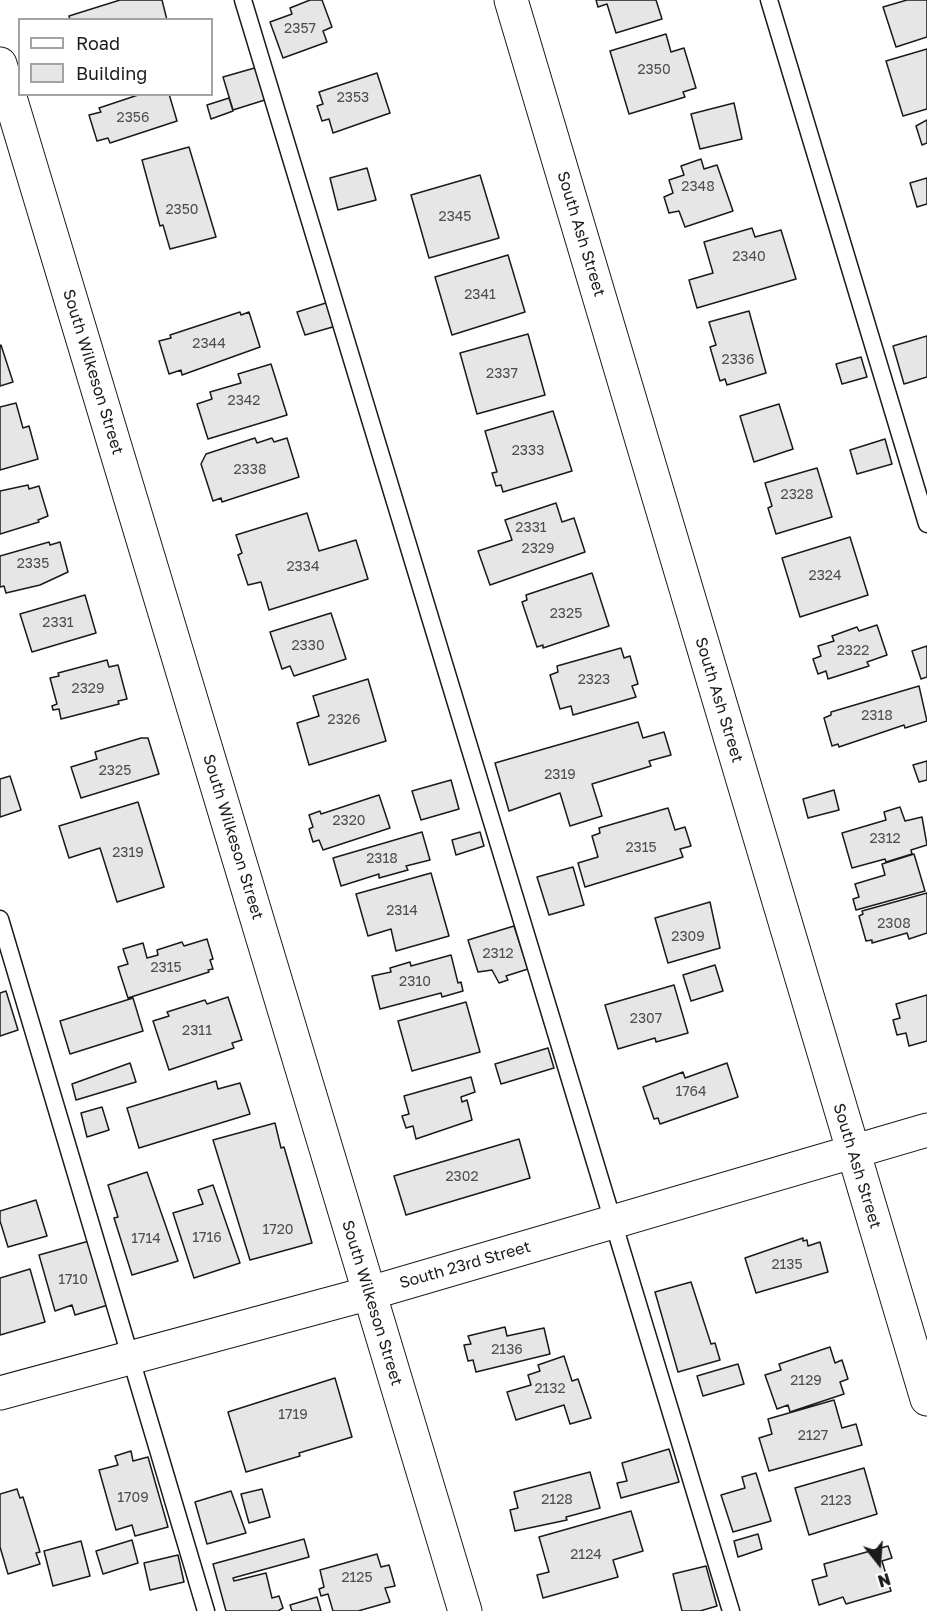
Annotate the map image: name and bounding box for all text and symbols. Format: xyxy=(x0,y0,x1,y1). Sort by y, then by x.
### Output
legend xyxy=(18,18,213,96)
house number: 2357 xyxy=(284,21,316,37)
text: Road xyxy=(76,32,120,54)
text: Building xyxy=(76,62,147,84)
house number: 2350 xyxy=(637,62,671,78)
house number: 2353 xyxy=(337,90,369,106)
house number: 2356 xyxy=(117,110,149,126)
street label: South Ash Street xyxy=(553,169,609,299)
house number: 2348 xyxy=(681,179,715,195)
house number: 2350 xyxy=(165,202,199,218)
house number: 2345 xyxy=(439,209,471,225)
house number: 2340 xyxy=(732,249,766,265)
street label: South Wilkeson Street xyxy=(59,287,127,457)
house number: 2341 xyxy=(464,287,496,303)
house number: 2344 xyxy=(192,336,226,352)
house number: 2336 xyxy=(722,352,754,368)
house number: 2337 xyxy=(486,366,518,382)
house number: 2342 xyxy=(228,393,260,409)
house number: 2333 xyxy=(512,443,544,459)
house number: 2338 xyxy=(233,462,267,478)
house number: 2328 xyxy=(781,487,813,503)
house number: 2331 xyxy=(515,520,547,536)
house number: 2329 xyxy=(522,541,554,557)
house number: 2335 xyxy=(17,556,49,572)
house number: 2334 xyxy=(286,559,320,575)
house number: 2324 xyxy=(809,568,841,584)
house number: 2325 xyxy=(550,606,582,622)
house number: 2331 xyxy=(42,615,74,631)
street label: South Ash Street xyxy=(691,635,747,765)
house number: 2330 xyxy=(291,638,325,654)
house number: 2322 xyxy=(837,643,869,659)
house number: 2323 xyxy=(578,672,610,688)
house number: 2329 xyxy=(72,681,104,697)
house number: 2318 xyxy=(861,708,893,724)
house number: 2326 xyxy=(328,712,360,728)
street label: South Wilkeson Street xyxy=(199,752,267,922)
house number: 2325 xyxy=(99,763,131,779)
house number: 2319 xyxy=(544,767,576,783)
house number: 2320 xyxy=(332,813,366,829)
house number: 2312 xyxy=(869,831,901,847)
house number: 2315 xyxy=(625,840,657,856)
house number: 2319 xyxy=(112,845,144,861)
house number: 2318 xyxy=(366,851,398,867)
house number: 2314 xyxy=(386,903,418,919)
house number: 2308 xyxy=(877,916,911,932)
house number: 2309 xyxy=(671,929,705,945)
house number: 2312 xyxy=(482,946,514,962)
house number: 2315 xyxy=(150,960,182,976)
house number: 2310 xyxy=(399,974,431,990)
house number: 2307 xyxy=(630,1011,662,1027)
house number: 2311 xyxy=(182,1023,212,1039)
house number: 1764 xyxy=(675,1084,707,1100)
street label: South Ash Street xyxy=(829,1101,885,1231)
house number: 2302 xyxy=(445,1169,479,1185)
street label: South Wilkeson Street xyxy=(338,1218,406,1388)
house number: 1720 xyxy=(262,1222,294,1238)
house number: 1716 xyxy=(192,1230,222,1246)
house number: 1714 xyxy=(131,1231,161,1247)
street label: South 23rd Street xyxy=(397,1237,533,1293)
house number: 2135 xyxy=(771,1257,803,1273)
house number: 1710 xyxy=(58,1272,88,1288)
house number: 2136 xyxy=(491,1342,523,1358)
house number: 2129 xyxy=(790,1373,822,1389)
house number: 2132 xyxy=(534,1381,566,1397)
house number: 1719 xyxy=(278,1407,308,1423)
house number: 2127 xyxy=(798,1428,828,1444)
house number: 1709 xyxy=(117,1490,149,1506)
house number: 2128 xyxy=(541,1492,573,1508)
house number: 2123 xyxy=(820,1493,852,1509)
north arrow xyxy=(849,1533,909,1593)
house number: 2124 xyxy=(570,1547,602,1563)
text: N xyxy=(876,1569,893,1592)
house number: 2125 xyxy=(341,1570,373,1586)

